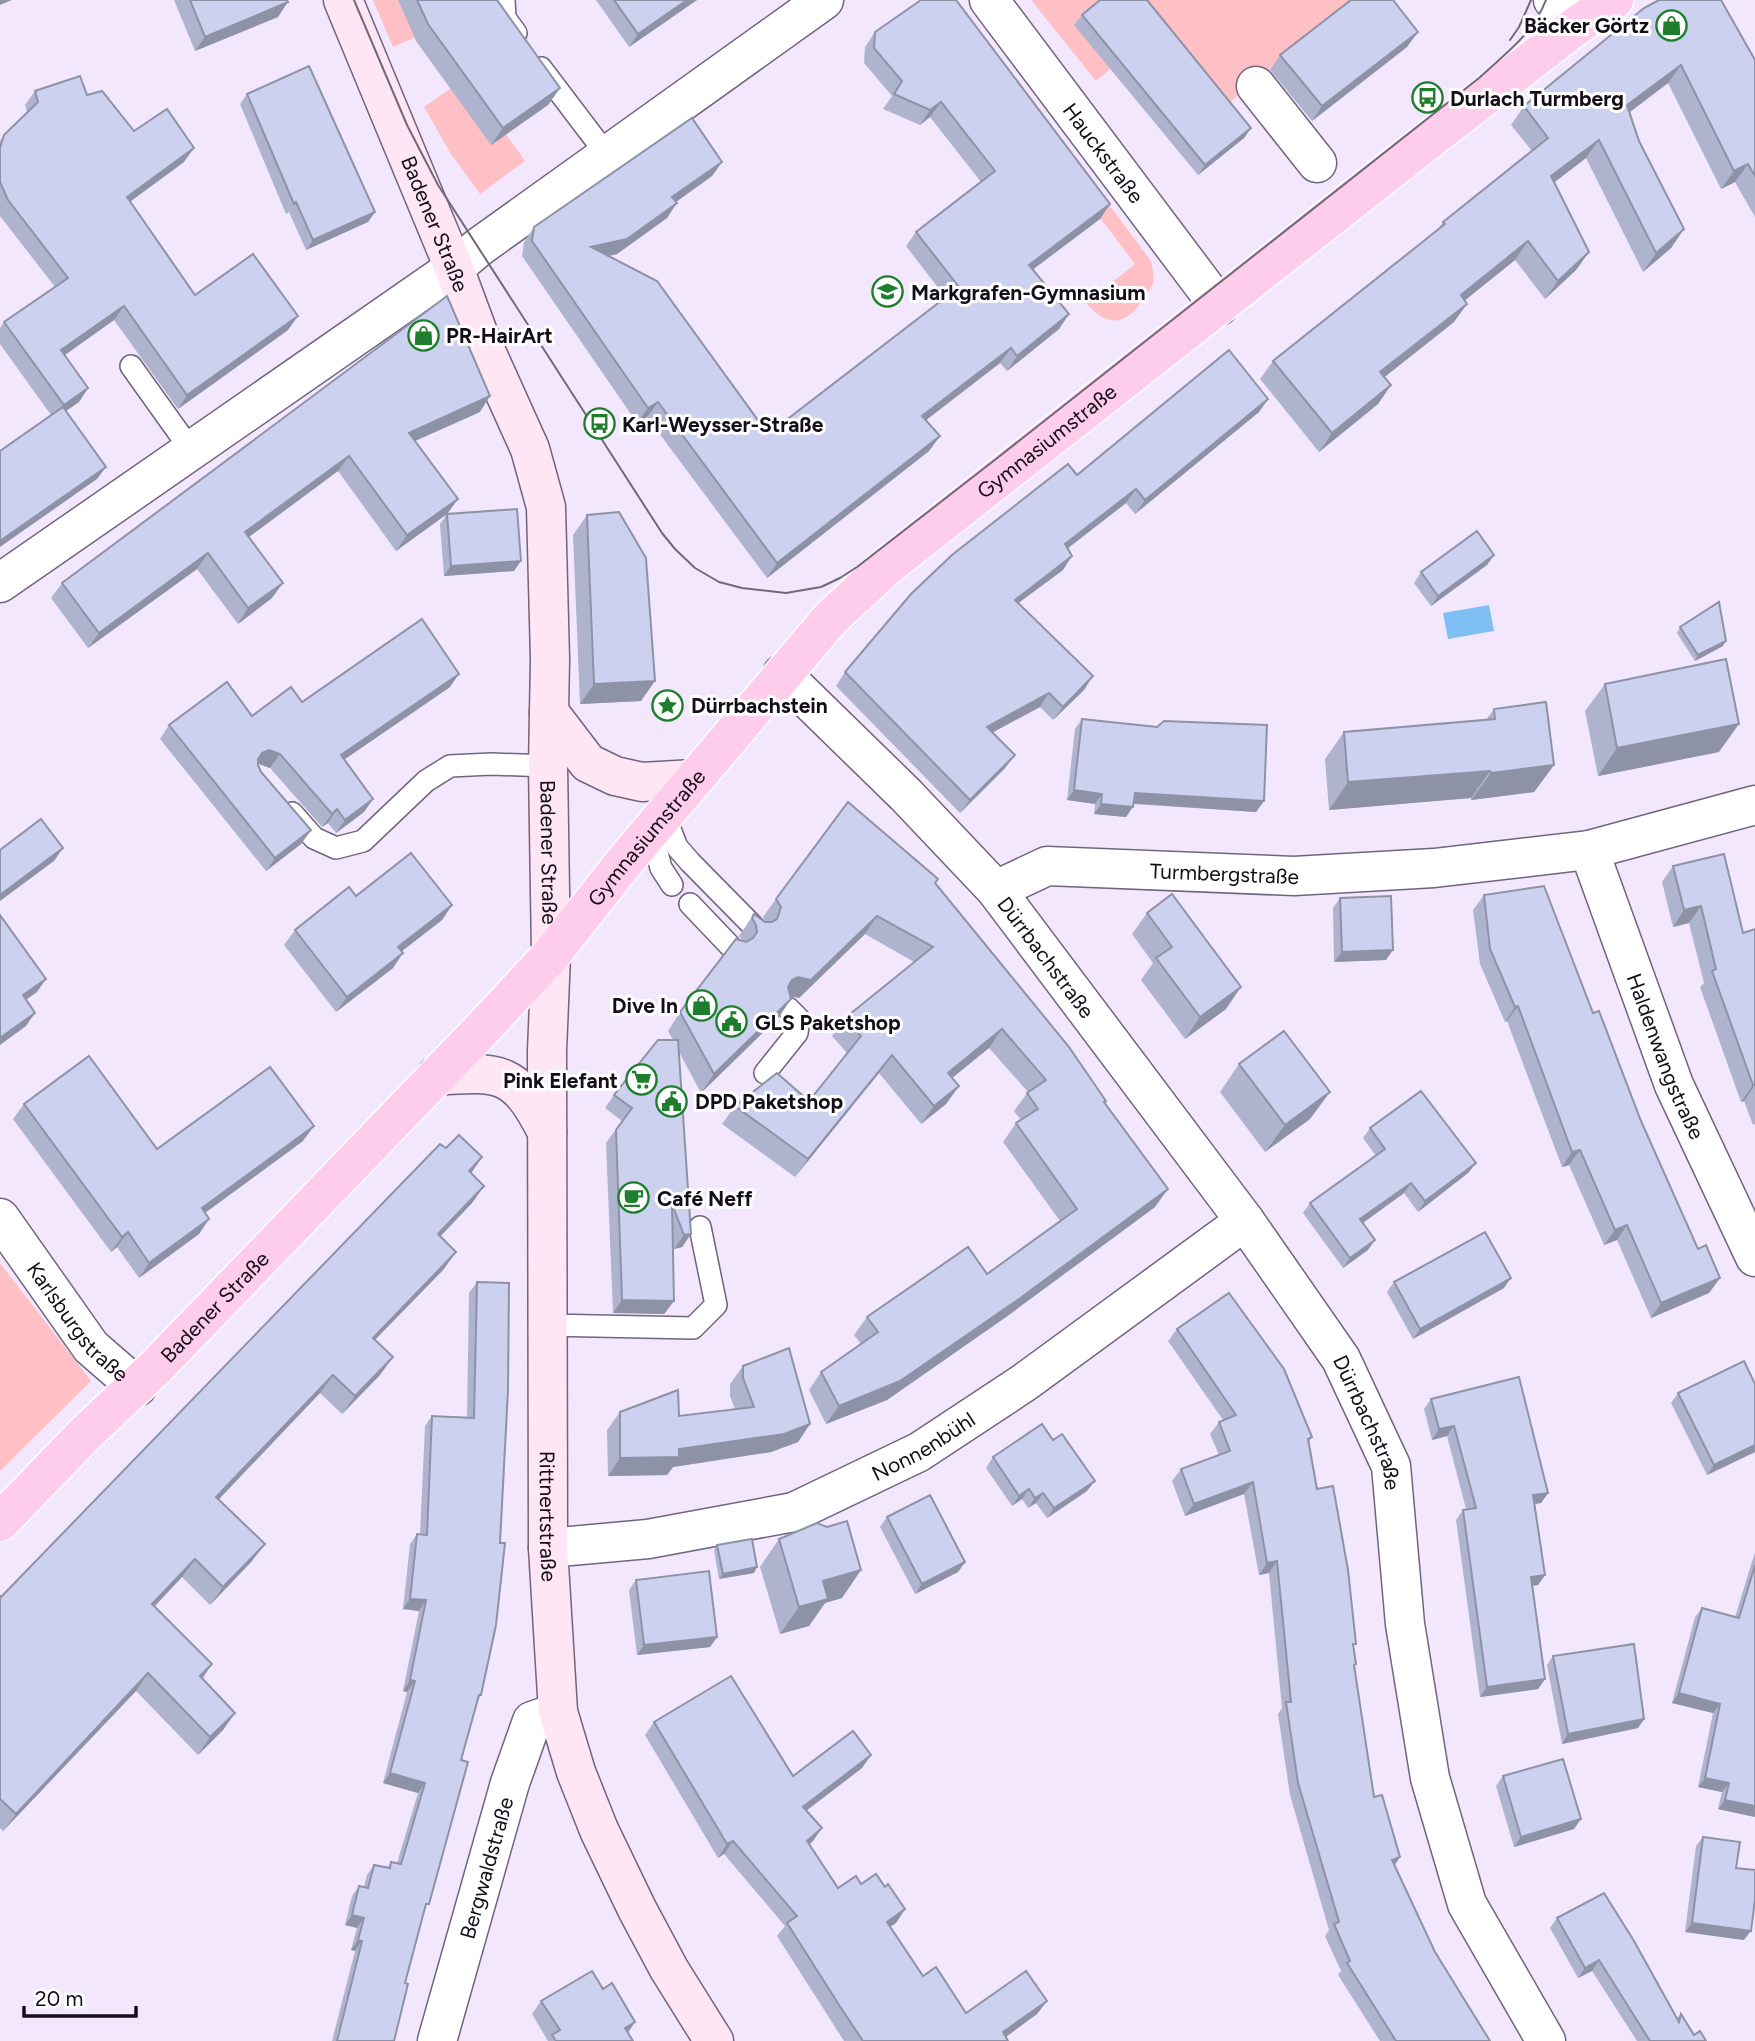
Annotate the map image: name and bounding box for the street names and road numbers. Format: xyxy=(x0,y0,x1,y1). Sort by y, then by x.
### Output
street label: Hauckstraße xyxy=(1058,98,1149,208)
street label: Badener Straße xyxy=(396,152,474,295)
street label: Gymnasiumstraße xyxy=(972,378,1121,503)
street label: Gymnasiumstraße xyxy=(582,764,710,911)
street label: Badener Straße xyxy=(536,780,563,925)
street label: Turmbergstraße xyxy=(1149,858,1300,889)
street label: Dürrbachstraße xyxy=(993,891,1100,1023)
street label: Haldenwangstraße xyxy=(1622,970,1710,1143)
street label: Badener Straße xyxy=(155,1246,274,1367)
street label: Karlsburgstraße xyxy=(22,1257,134,1386)
street label: Dürrbachstraße xyxy=(1328,1351,1406,1491)
street label: Nonnenbühl xyxy=(867,1406,979,1485)
street label: Rittnertstraße xyxy=(535,1451,563,1582)
street label: Bergwaldstraße xyxy=(454,1794,518,1942)

